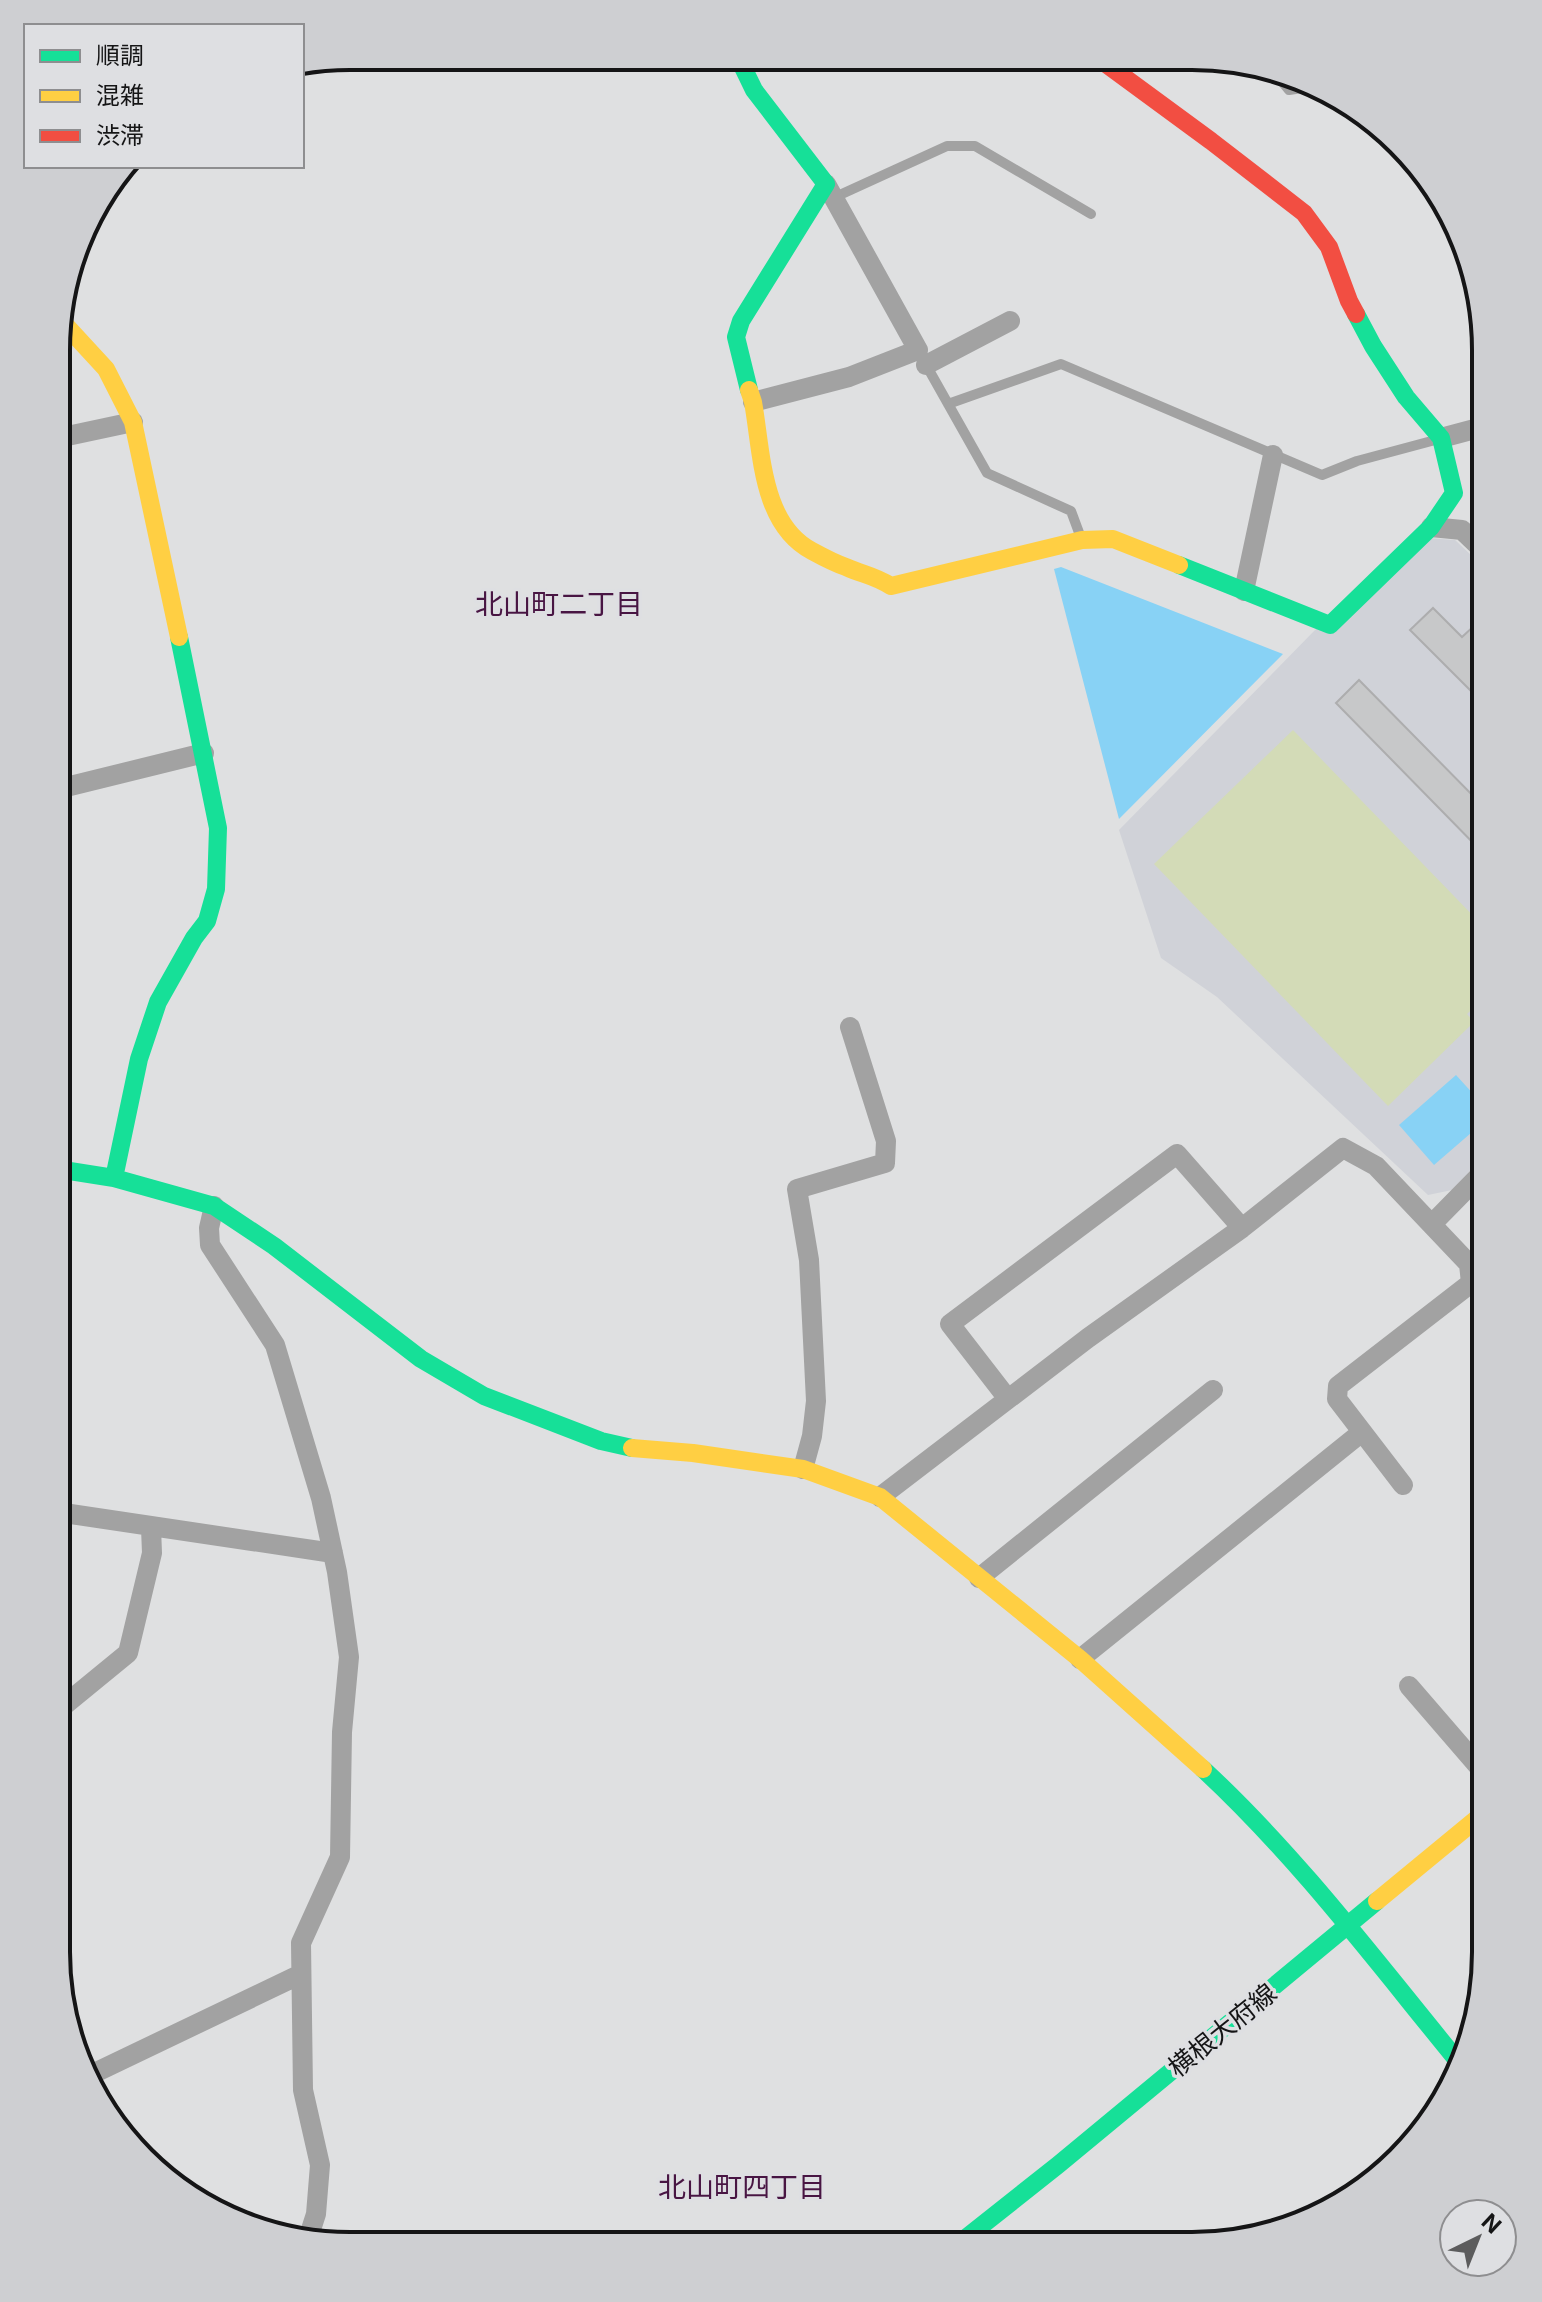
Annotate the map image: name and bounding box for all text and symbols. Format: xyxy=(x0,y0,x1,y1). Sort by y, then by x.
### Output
legend xyxy=(24,24,304,168)
text: 順調 xyxy=(96,41,144,70)
text: 混雑 xyxy=(96,81,144,110)
text: 渋滞 xyxy=(96,121,144,150)
district label: 北山町二丁目 xyxy=(475,587,643,621)
street label: 横根大府線 xyxy=(1162,1977,1282,2083)
district label: 北山町四丁目 xyxy=(658,2170,826,2204)
north arrow xyxy=(1438,2198,1518,2278)
text: N xyxy=(1477,2208,1507,2239)

